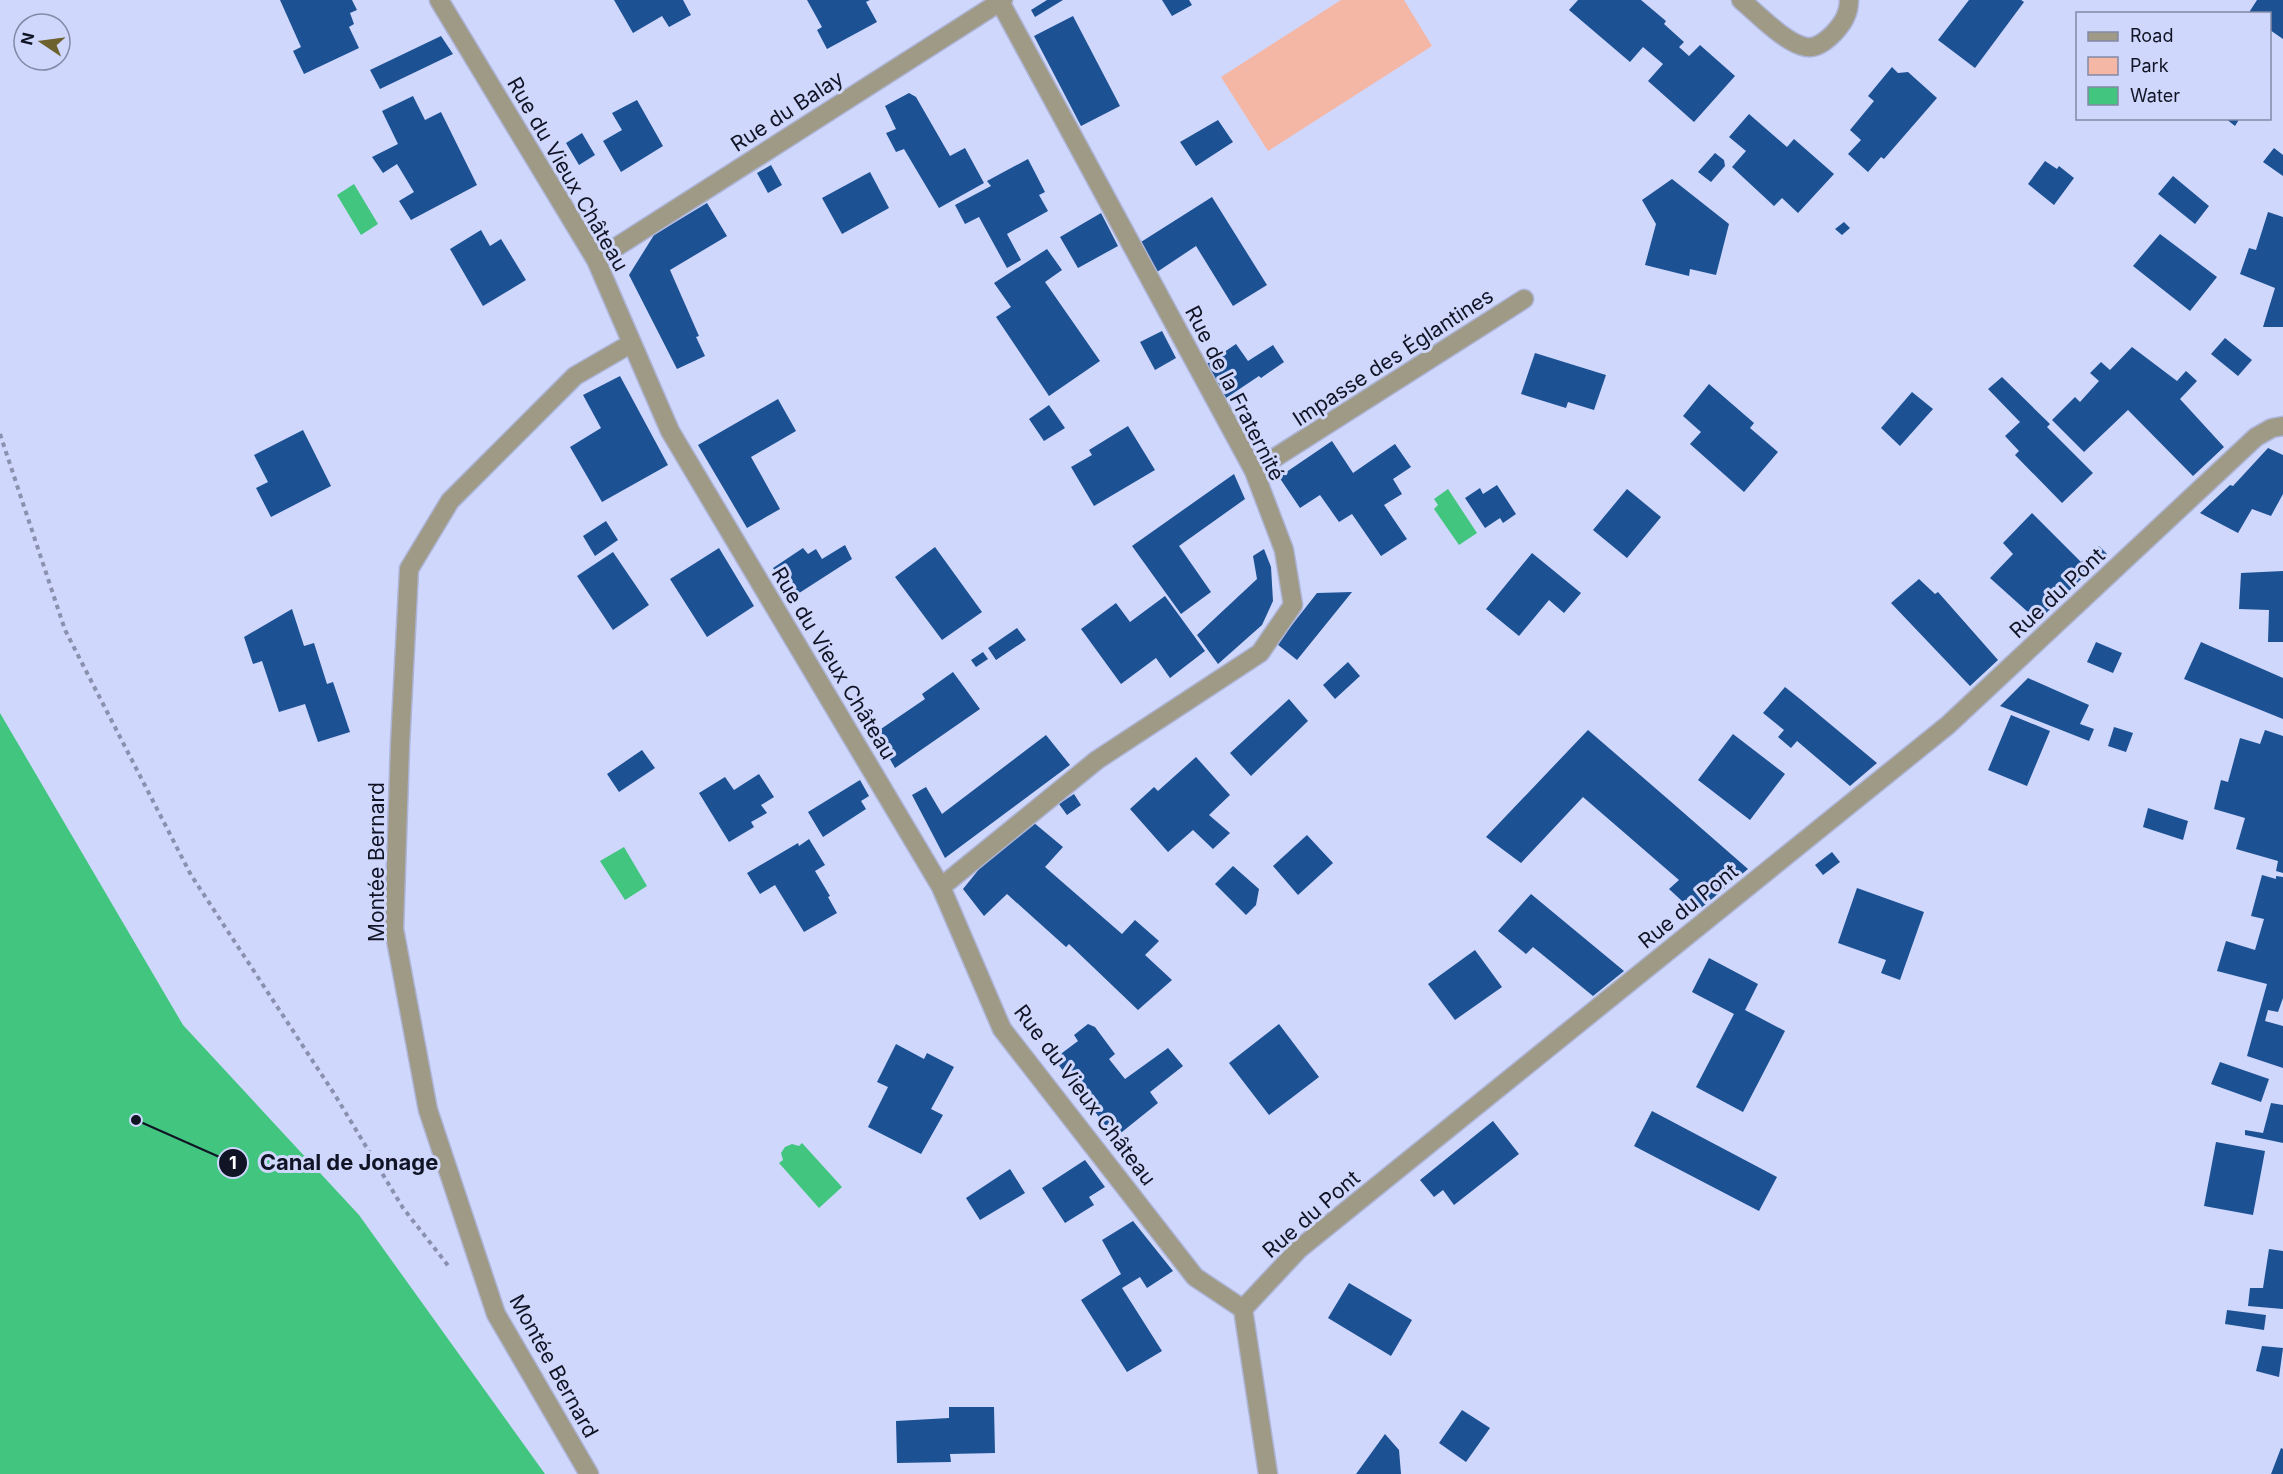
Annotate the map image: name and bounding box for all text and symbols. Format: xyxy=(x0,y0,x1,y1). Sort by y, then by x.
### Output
north arrow xyxy=(12,12,72,72)
legend xyxy=(2076,12,2271,120)
text: Road xyxy=(2130,25,2173,46)
text: N xyxy=(16,30,39,47)
text: Park xyxy=(2130,55,2169,76)
street label: Rue du Balay xyxy=(726,65,848,157)
street label: Rue du Vieux Château xyxy=(502,73,634,275)
text: Water xyxy=(2130,85,2180,106)
street label: Impasse des Églantines xyxy=(1288,282,1498,431)
street label: Rue de la Fraternité xyxy=(1180,301,1290,485)
street label: Rue du Pont xyxy=(2004,543,2110,643)
street label: Rue du Vieux Château xyxy=(767,562,901,764)
street label: Montée Bernard xyxy=(364,782,389,942)
street label: Rue du Pont xyxy=(1633,858,1743,954)
street label: Rue du Vieux Château xyxy=(1009,1000,1161,1190)
callout: Canal de Jonage xyxy=(218,1143,451,1183)
text: Canal de Jonage xyxy=(260,1149,438,1175)
text: 1 xyxy=(229,1152,237,1173)
street label: Rue du Pont xyxy=(1257,1165,1365,1263)
street label: Montée Bernard xyxy=(504,1290,604,1442)

